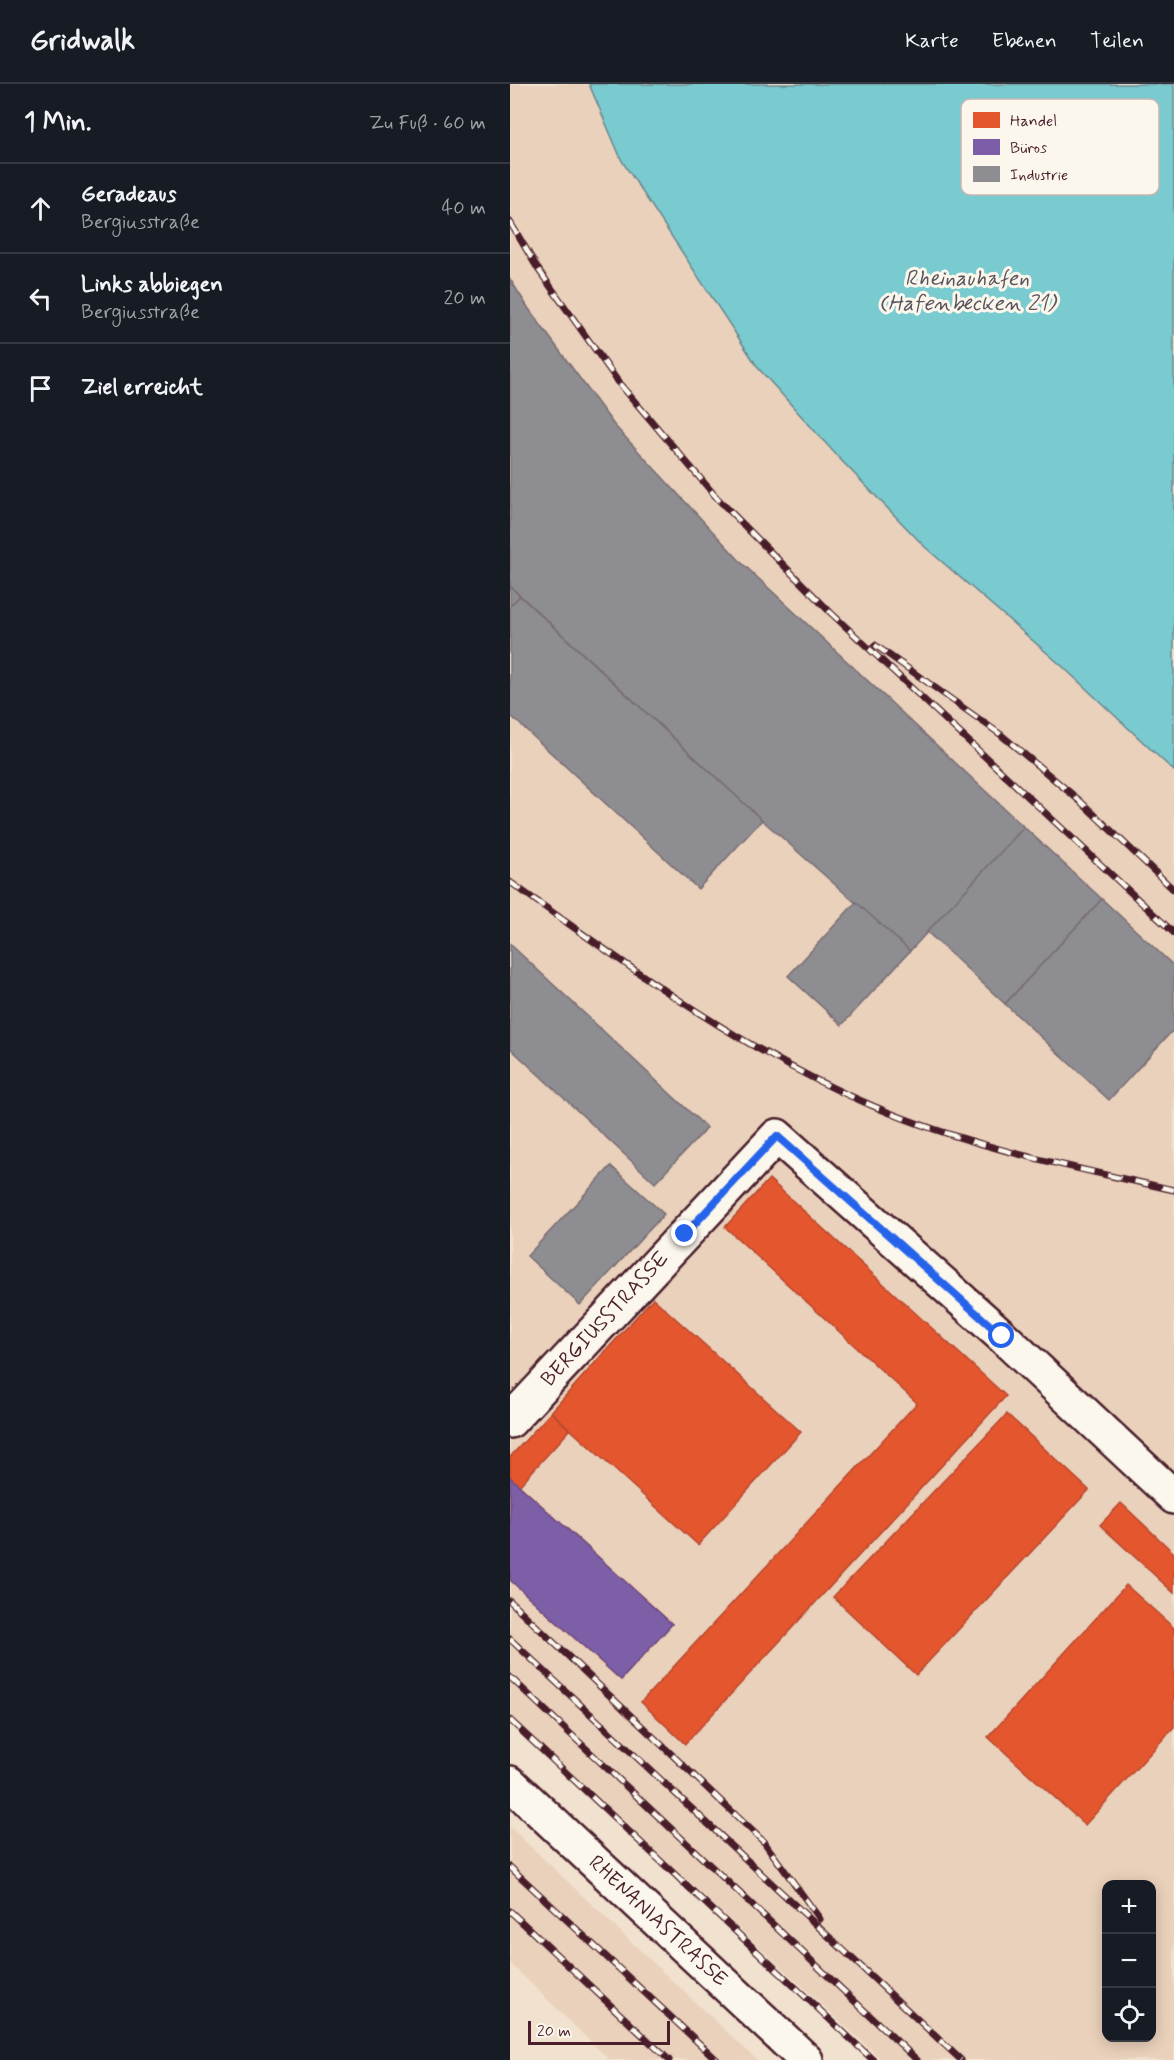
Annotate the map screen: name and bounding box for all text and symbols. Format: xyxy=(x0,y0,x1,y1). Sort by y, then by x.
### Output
text: Gridwalk xyxy=(30,23,135,60)
text: Karte xyxy=(905,27,959,55)
text: Ebenen xyxy=(992,27,1057,55)
text: Teilen xyxy=(1090,27,1144,55)
legend xyxy=(961,99,1159,195)
text: 1 Min. xyxy=(24,106,91,140)
text: Zu Fuß · 60 m xyxy=(369,110,486,137)
text: Handel xyxy=(1010,111,1057,132)
text: Büros xyxy=(1010,138,1047,159)
text: Industrie xyxy=(1010,165,1068,186)
text: Geradeaus xyxy=(81,181,176,209)
icon: ahead xyxy=(24,192,57,225)
text: 40 m xyxy=(442,195,486,222)
text: Bergiusstraße xyxy=(81,209,200,236)
water label: Rheinauhafen (Hafenbecken 21) xyxy=(879,265,1057,318)
text: Links abbiegen xyxy=(81,271,223,299)
icon: left xyxy=(24,282,57,315)
text: 20 m xyxy=(443,285,486,312)
text: Bergiusstraße xyxy=(81,299,200,326)
icon: arrive xyxy=(24,372,57,405)
text: Ziel erreicht xyxy=(81,374,203,402)
route end xyxy=(671,1220,697,1246)
street label: BERGIUSSTRASSE xyxy=(535,1245,675,1393)
route start xyxy=(988,1322,1014,1348)
street label: RHENANIASTRASSE xyxy=(582,1849,734,1993)
map controls xyxy=(1102,1880,1156,2042)
button: + xyxy=(1102,1880,1156,1934)
button: − xyxy=(1102,1934,1156,1988)
button: locate xyxy=(1102,1988,1156,2042)
scale bar xyxy=(528,2018,670,2046)
text: 20 m xyxy=(537,2021,571,2042)

